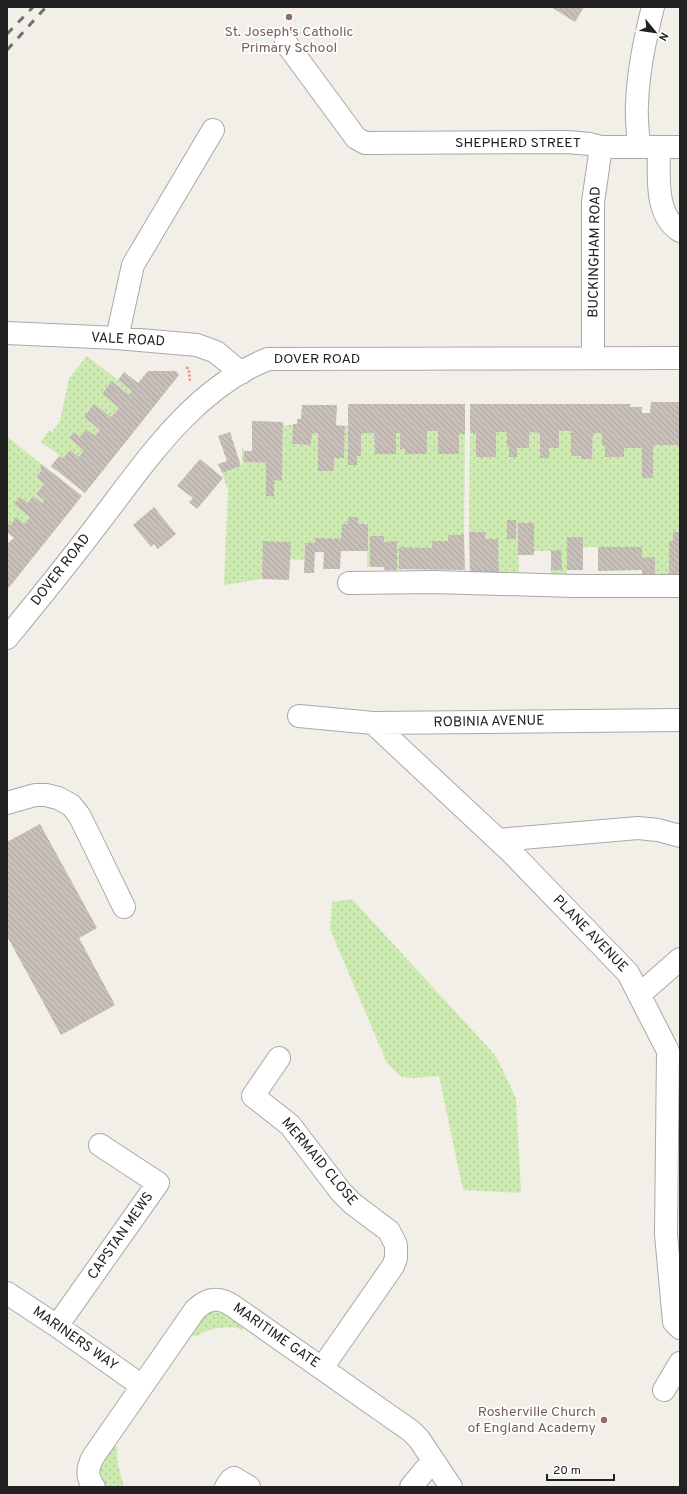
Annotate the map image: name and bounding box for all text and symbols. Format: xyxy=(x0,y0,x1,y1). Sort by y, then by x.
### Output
marker: St. Joseph's Catholic Primary School xyxy=(284,12,294,22)
north arrow xyxy=(635,12,675,52)
place label: St. Joseph's Catholic Primary School xyxy=(224,24,354,57)
text: N xyxy=(655,30,671,43)
street label: SHEPHERD STREET xyxy=(455,135,581,152)
street label: BUCKINGHAM ROAD xyxy=(585,186,605,318)
street label: VALE ROAD xyxy=(90,330,166,350)
street label: DOVER ROAD xyxy=(274,351,360,368)
street label: DOVER ROAD xyxy=(28,531,94,609)
street label: ROBINIA AVENUE xyxy=(433,713,545,731)
street label: PLANE AVENUE xyxy=(549,892,631,976)
street label: MERMAID CLOSE xyxy=(277,1115,361,1209)
street label: CAPSTAN MEWS xyxy=(85,1189,157,1283)
street label: MARITIME GATE xyxy=(229,1300,323,1372)
street label: MARINERS WAY xyxy=(29,1303,121,1375)
place label: Rosherville Church of England Academy xyxy=(468,1404,596,1437)
marker: Rosherville Church of England Academy xyxy=(599,1415,609,1425)
scale bar xyxy=(547,1456,614,1482)
text: 20 m xyxy=(553,1463,581,1479)

